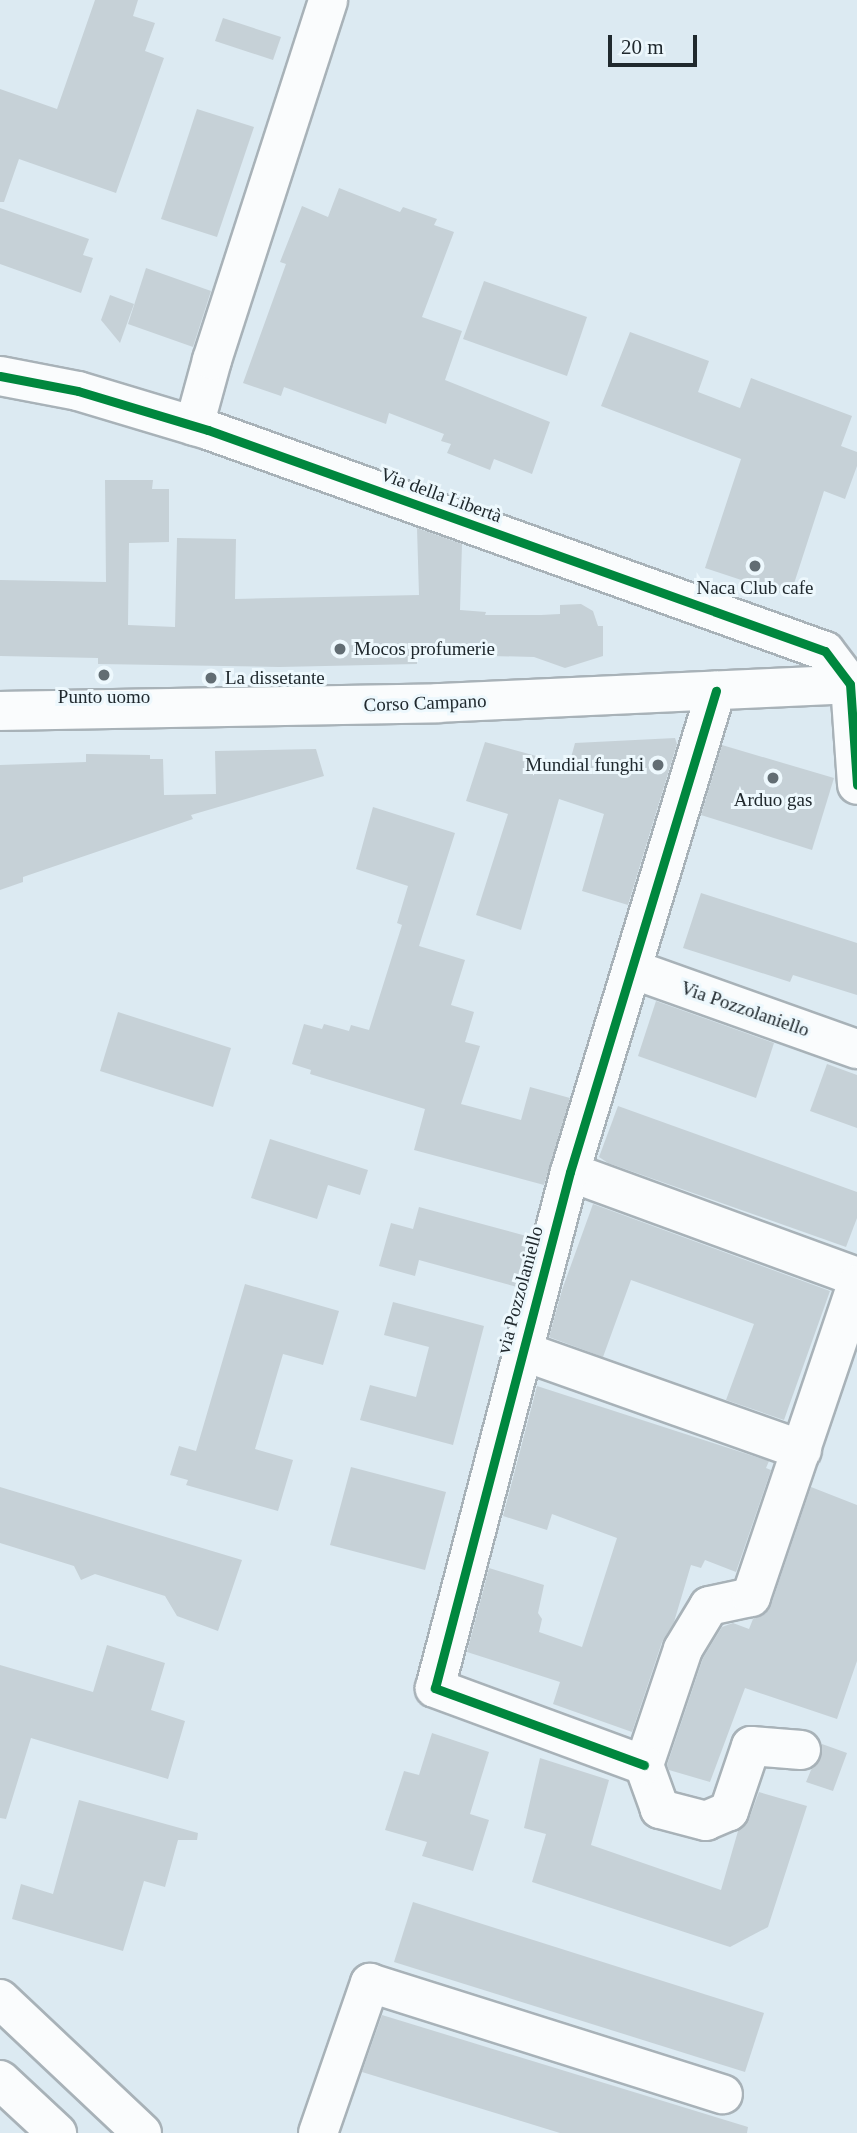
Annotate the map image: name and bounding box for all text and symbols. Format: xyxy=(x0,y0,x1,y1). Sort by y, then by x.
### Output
scale bar xyxy=(612,21,701,65)
text: 20 m xyxy=(621,35,664,59)
street label: Via della Libertà xyxy=(377,462,505,528)
marker: Naca Club cafe xyxy=(747,558,763,574)
place label: Naca Club cafe xyxy=(696,577,814,599)
place label: Mocos profumerie xyxy=(354,638,495,660)
marker: Mocos profumerie xyxy=(332,641,348,657)
marker: Punto uomo xyxy=(96,667,112,683)
place label: La dissetante xyxy=(225,667,325,689)
marker: La dissetante xyxy=(203,670,219,686)
place label: Punto uomo xyxy=(58,686,150,708)
street label: Corso Campano xyxy=(363,689,487,717)
place label: Mundial funghi xyxy=(525,754,644,776)
marker: Mundial funghi xyxy=(650,757,666,773)
marker: Arduo gas xyxy=(765,770,781,786)
place label: Arduo gas xyxy=(734,789,812,811)
street label: Via Pozzolaniello xyxy=(678,976,812,1042)
street label: via Pozzolaniello xyxy=(492,1224,548,1356)

